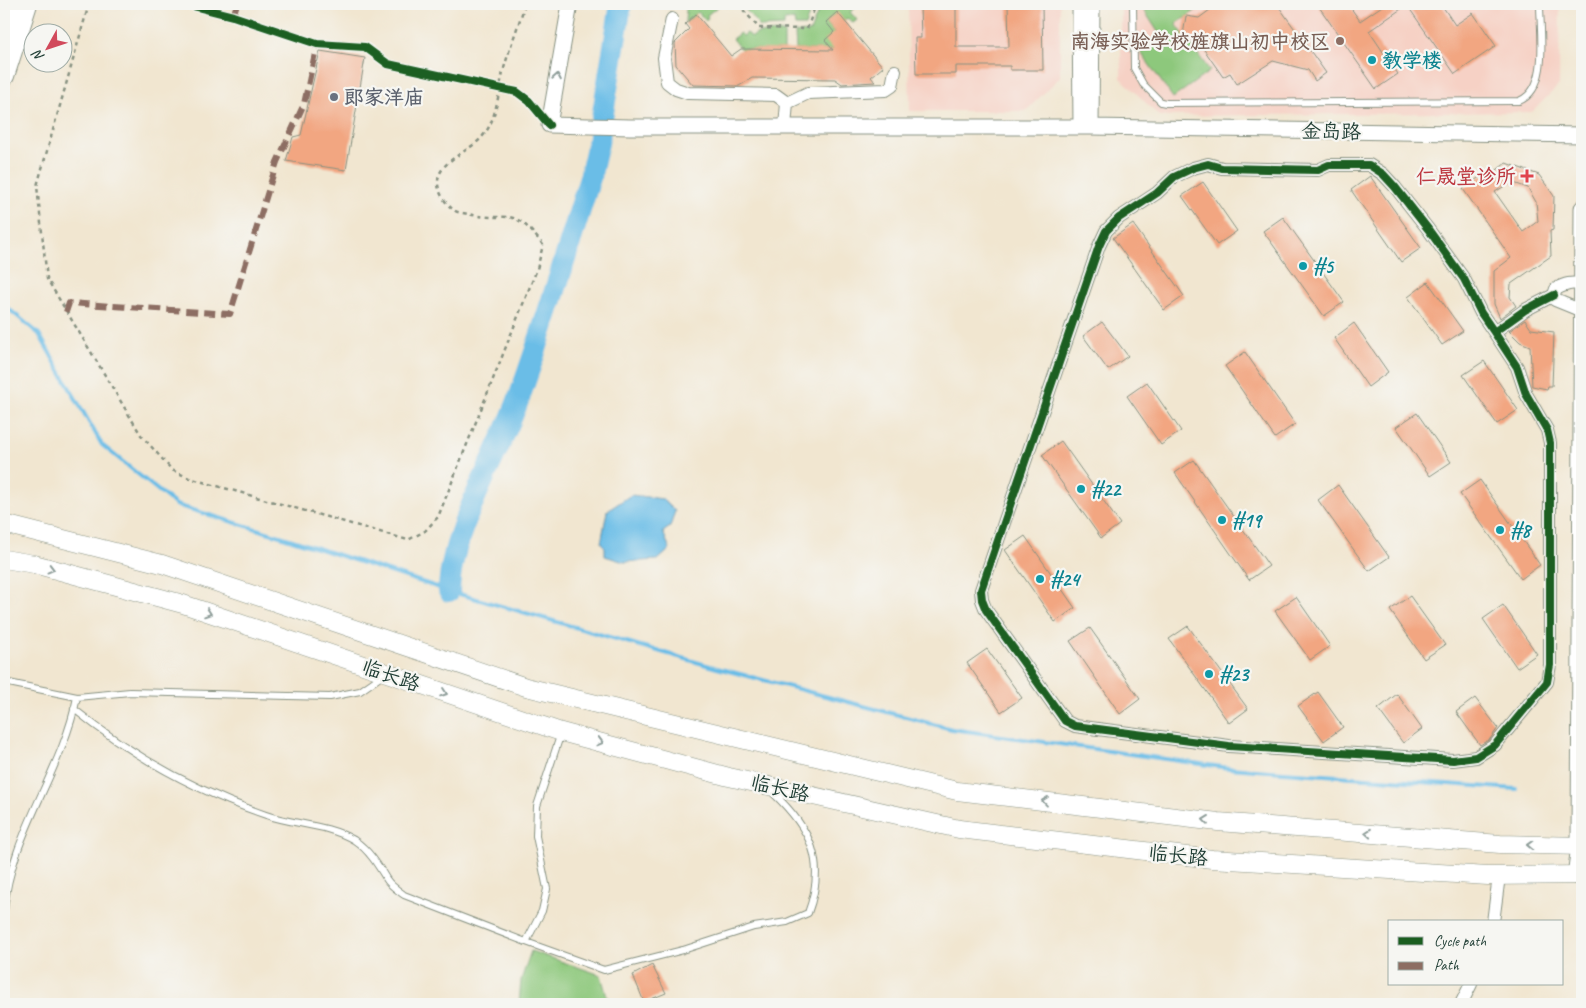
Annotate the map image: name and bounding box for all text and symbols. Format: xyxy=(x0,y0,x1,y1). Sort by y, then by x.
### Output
north arrow xyxy=(22,22,72,72)
place label: 南海实验学校旌旗山初中校区 xyxy=(1070,29,1330,54)
marker: 南海实验学校旌旗山初中校区 xyxy=(1334,35,1346,47)
text: N xyxy=(28,45,48,65)
place label: 教学楼 xyxy=(1382,48,1442,73)
marker: 教学楼 xyxy=(1366,54,1378,66)
one-way arrow xyxy=(552,72,562,81)
place label: 郎家洋庙 xyxy=(344,85,424,110)
marker: 郎家洋庙 xyxy=(328,91,340,103)
street label: 金岛路 xyxy=(1301,118,1362,145)
place label: 仁晟堂诊所 xyxy=(1416,164,1516,189)
marker: 仁晟堂诊所 xyxy=(1520,169,1534,183)
place label: #5 xyxy=(1313,254,1335,279)
marker: #5 xyxy=(1297,260,1309,272)
place label: #22 xyxy=(1091,477,1122,502)
marker: #22 xyxy=(1075,483,1087,495)
place label: #19 xyxy=(1232,508,1263,533)
marker: #19 xyxy=(1216,514,1228,526)
place label: #8 xyxy=(1510,518,1533,543)
marker: #8 xyxy=(1494,524,1506,536)
one-way arrow xyxy=(47,563,56,574)
place label: #24 xyxy=(1050,567,1082,592)
marker: #24 xyxy=(1034,573,1046,585)
one-way arrow xyxy=(203,607,212,617)
street label: 临长路 xyxy=(358,654,424,697)
place label: #23 xyxy=(1219,662,1250,687)
marker: #23 xyxy=(1203,668,1215,680)
one-way arrow xyxy=(440,688,448,698)
one-way arrow xyxy=(595,736,604,747)
street label: 临长路 xyxy=(748,770,813,808)
one-way arrow xyxy=(1040,796,1048,807)
one-way arrow xyxy=(1202,815,1210,826)
one-way arrow xyxy=(1364,828,1372,839)
one-way arrow xyxy=(1526,839,1534,850)
street label: 临长路 xyxy=(1147,840,1210,871)
legend xyxy=(1388,920,1564,986)
text: Cycle path xyxy=(1434,932,1486,951)
text: Path xyxy=(1434,956,1460,975)

